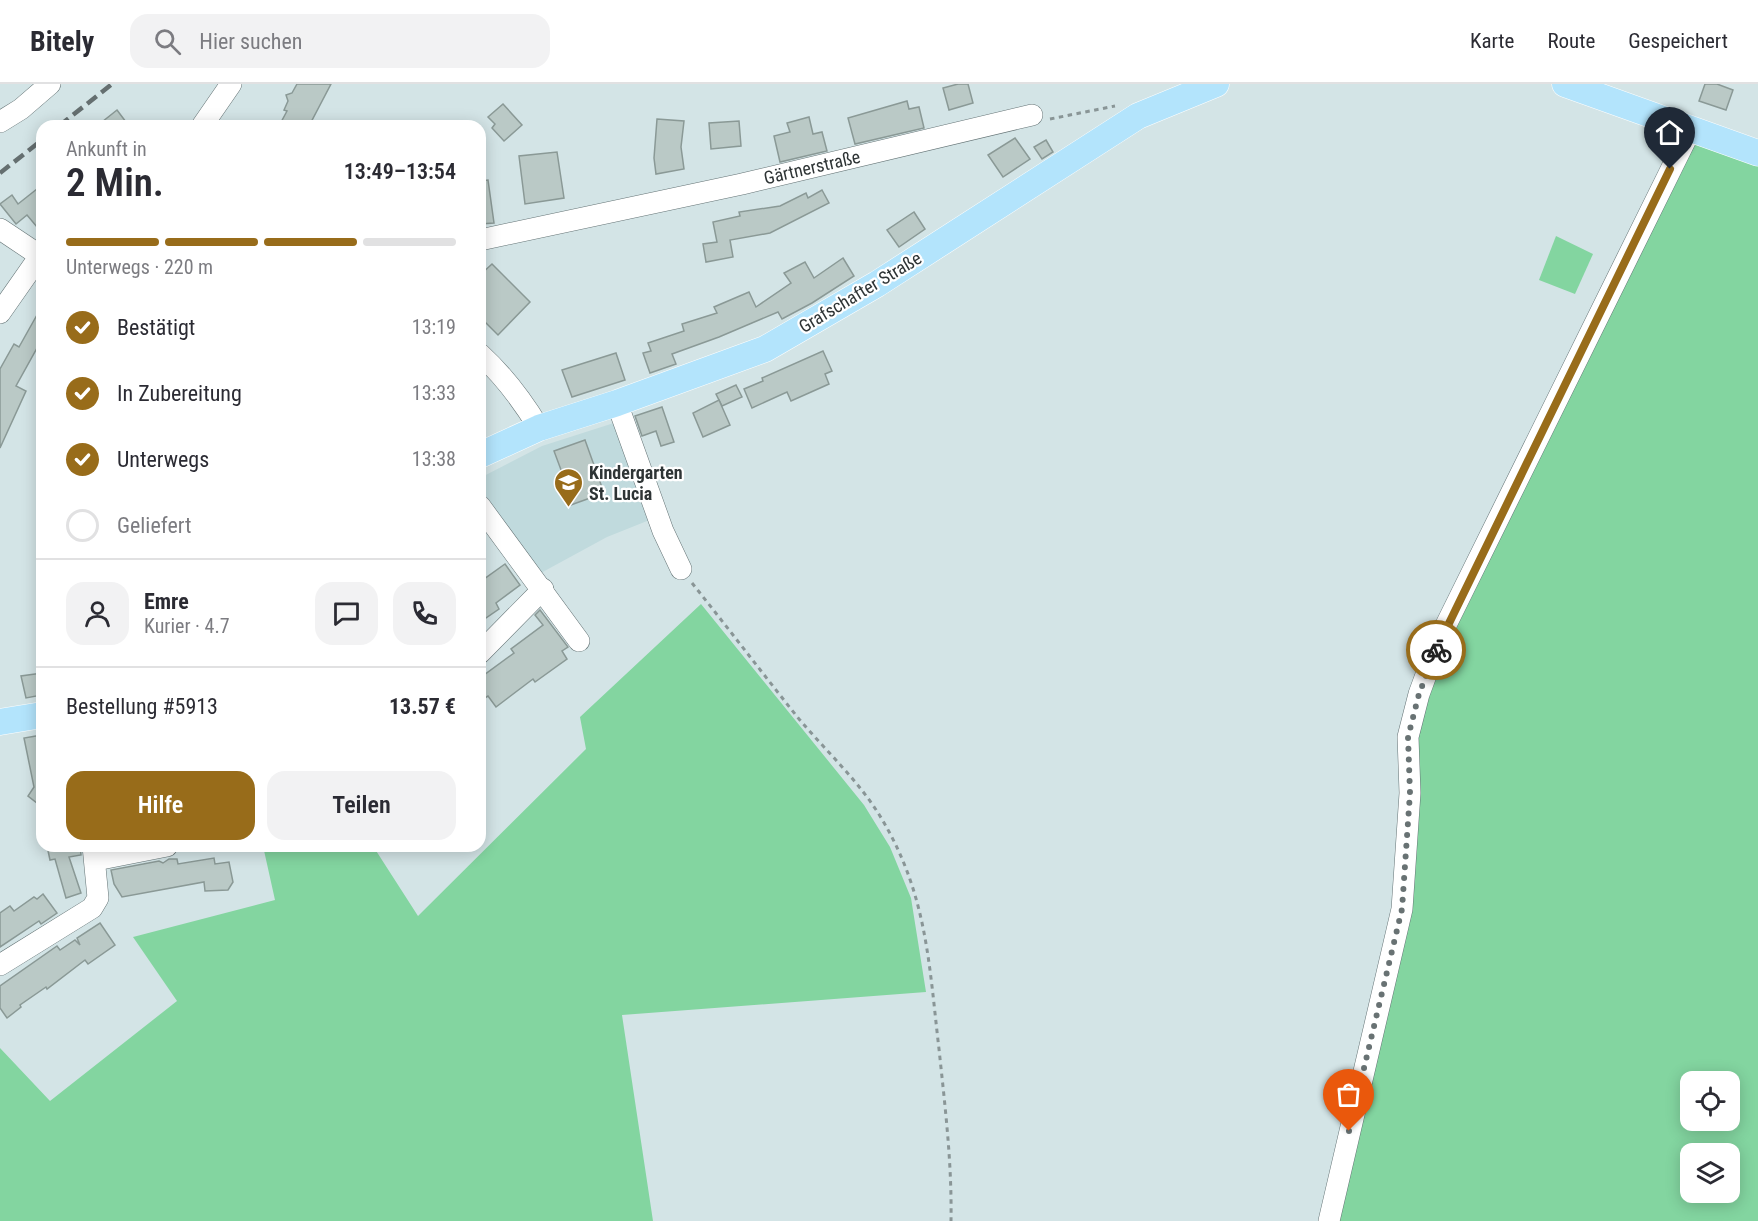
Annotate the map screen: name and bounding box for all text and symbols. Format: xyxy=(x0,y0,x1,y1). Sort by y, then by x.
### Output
search box xyxy=(130,14,550,68)
text: Bitely xyxy=(30,25,94,58)
icon: search xyxy=(151,25,184,58)
text: Hier suchen xyxy=(199,29,302,54)
text: Karte xyxy=(1470,29,1514,53)
text: Route xyxy=(1547,29,1595,53)
text: Gespeichert xyxy=(1628,29,1728,53)
pin xyxy=(1644,107,1695,169)
icon: home xyxy=(1653,116,1686,149)
text: Ankunft in xyxy=(66,137,147,161)
street label: Gärtnerstraße xyxy=(762,146,862,188)
text: 13:49–13:54 xyxy=(344,159,456,184)
text: 2 Min. xyxy=(66,160,164,206)
street label: Grafschafter Straße xyxy=(795,247,925,337)
text: Unterwegs · 220 m xyxy=(66,255,213,279)
icon: check xyxy=(66,311,99,344)
text: Bestätigt xyxy=(117,315,195,340)
text: 13:19 xyxy=(412,315,456,339)
icon: check xyxy=(66,377,99,410)
text: In Zubereitung xyxy=(117,381,242,406)
text: 13:33 xyxy=(412,381,456,405)
icon: check xyxy=(66,443,99,476)
text: Unterwegs xyxy=(117,447,209,472)
text: 13:38 xyxy=(412,447,456,471)
place label: Kindergarten St. Lucia xyxy=(589,462,683,504)
school or university icon: Kindergarten St. Lucia xyxy=(552,466,584,508)
text: Geliefert xyxy=(117,513,192,538)
button: person xyxy=(66,582,129,645)
button: chat xyxy=(315,582,378,645)
button: phone xyxy=(393,582,456,645)
text: Emre xyxy=(144,589,189,614)
text: Kurier · 4.7 xyxy=(144,614,230,638)
courier xyxy=(1406,620,1466,680)
icon: bike xyxy=(1420,634,1453,667)
text: Bestellung #5913 xyxy=(66,694,218,719)
text: 13.57 € xyxy=(389,694,456,719)
button: Hilfe xyxy=(66,771,255,840)
button: Teilen xyxy=(267,771,456,840)
pin xyxy=(1323,1069,1374,1131)
map controls xyxy=(1680,1071,1740,1203)
button: locate xyxy=(1680,1071,1740,1131)
icon: bag xyxy=(1332,1078,1365,1111)
button: layers xyxy=(1680,1143,1740,1203)

